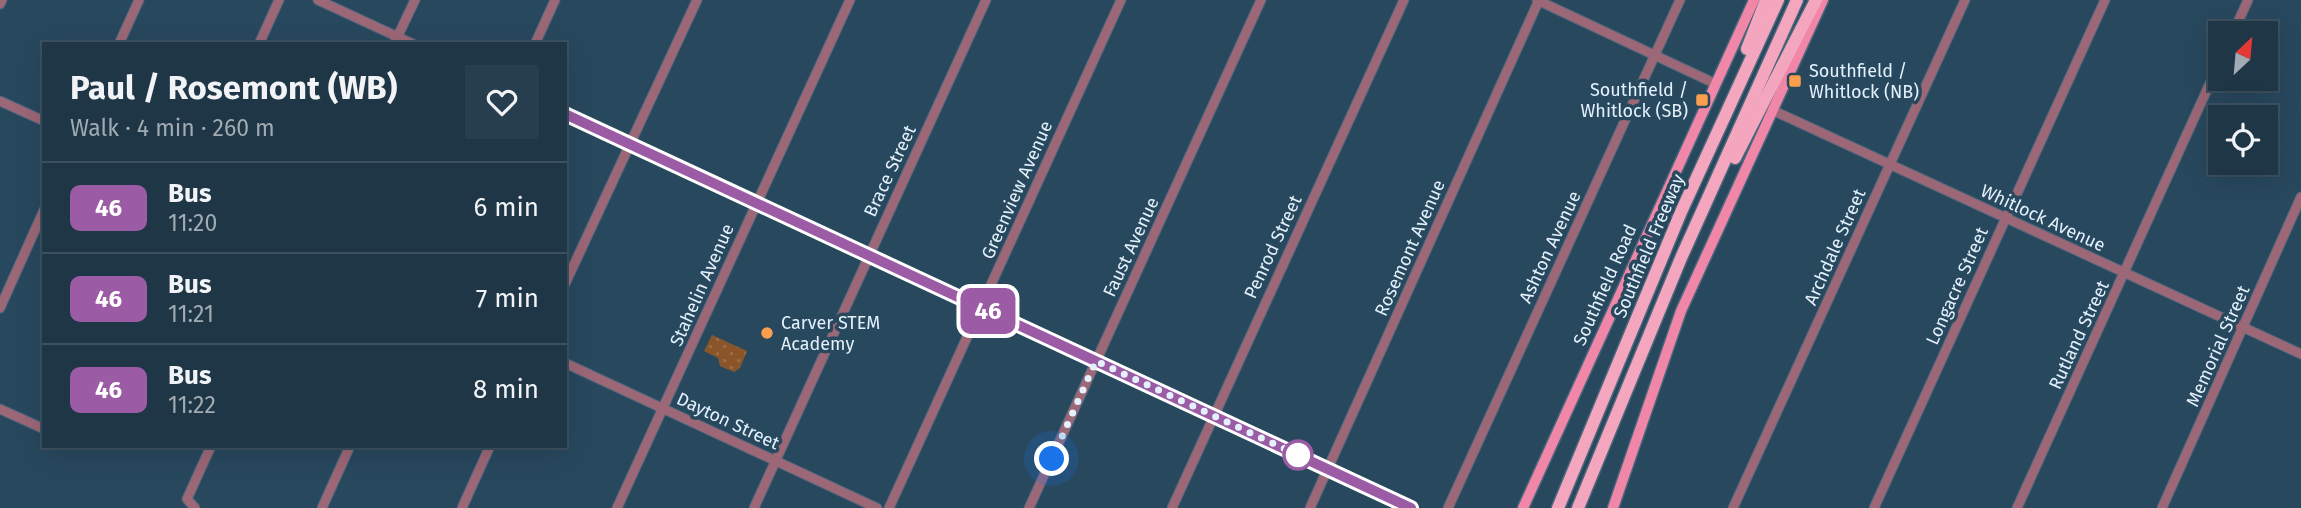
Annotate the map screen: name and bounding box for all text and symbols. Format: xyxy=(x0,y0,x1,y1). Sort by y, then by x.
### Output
north arrow xyxy=(2208,21,2278,91)
map controls xyxy=(2208,21,2278,175)
place label: Southfield / Whitlock (NB) xyxy=(1809,60,1919,103)
button: heart xyxy=(465,65,539,139)
text: Paul / Rosemont (WB) xyxy=(70,68,397,108)
marker: Southfield / Whitlock (NB) xyxy=(1787,73,1803,89)
place label: Southfield / Whitlock (SB) xyxy=(1580,79,1688,122)
marker: Southfield / Whitlock (SB) xyxy=(1694,92,1710,108)
button: locate xyxy=(2208,105,2278,175)
text: Walk · 4 min · 260 m xyxy=(70,114,275,142)
street label: Greenview Avenue xyxy=(977,117,1057,263)
street label: Brace Street xyxy=(859,121,921,220)
street label: Southfield Freeway xyxy=(1609,171,1689,321)
street label: Rosemont Avenue xyxy=(1370,176,1450,320)
text: Bus xyxy=(168,178,211,209)
street label: Whitlock Avenue xyxy=(1977,180,2109,256)
street label: Archdale Street xyxy=(1800,185,1871,309)
street label: Ashton Avenue xyxy=(1514,187,1586,307)
street label: Penrod Street xyxy=(1239,191,1307,302)
text: 6 min xyxy=(473,192,539,223)
text: 46 xyxy=(95,194,122,222)
street label: Faust Avenue xyxy=(1098,194,1164,300)
text: 11:20 xyxy=(168,209,217,237)
street label: Stahelin Avenue xyxy=(665,220,739,350)
street label: Southfield Road xyxy=(1568,221,1642,349)
street label: Longacre Street xyxy=(1921,223,1993,348)
text: Bus xyxy=(168,269,211,300)
street label: Rutland Street xyxy=(2044,277,2114,393)
street label: Memorial Street xyxy=(2181,282,2255,410)
text: 7 min xyxy=(476,283,539,314)
text: 46 xyxy=(95,285,122,313)
line badge: 46 xyxy=(956,288,1020,334)
text: 46 xyxy=(974,297,1002,325)
text: 11:21 xyxy=(168,300,214,328)
place label: Carver STEM Academy xyxy=(781,312,880,355)
marker: Carver STEM Academy xyxy=(759,325,775,341)
text: Bus xyxy=(168,360,211,391)
text: 8 min xyxy=(473,374,539,405)
text: 46 xyxy=(95,376,122,404)
street label: Dayton Street xyxy=(673,388,783,455)
text: 11:22 xyxy=(168,391,216,419)
unlabelled marker xyxy=(1283,440,1313,470)
your location xyxy=(1034,441,1069,476)

